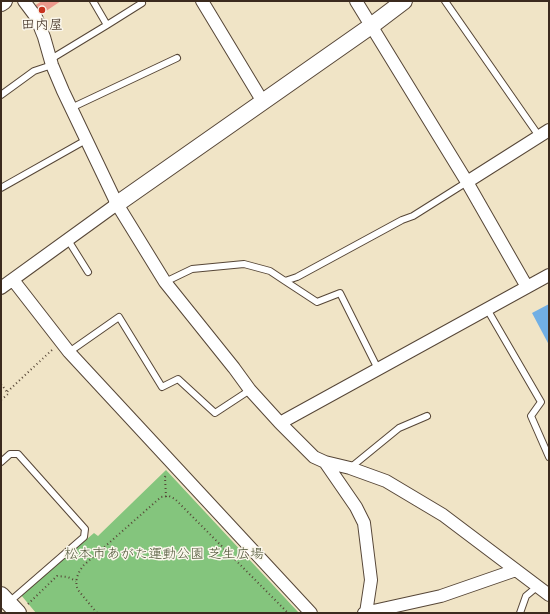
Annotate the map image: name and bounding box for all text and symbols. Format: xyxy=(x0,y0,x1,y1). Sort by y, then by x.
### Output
marker: 田内屋 xyxy=(37,5,47,15)
place label: 田内屋 xyxy=(21,17,63,33)
park label: 松本市あがた運動公園 芝生広場 xyxy=(64,546,264,562)

